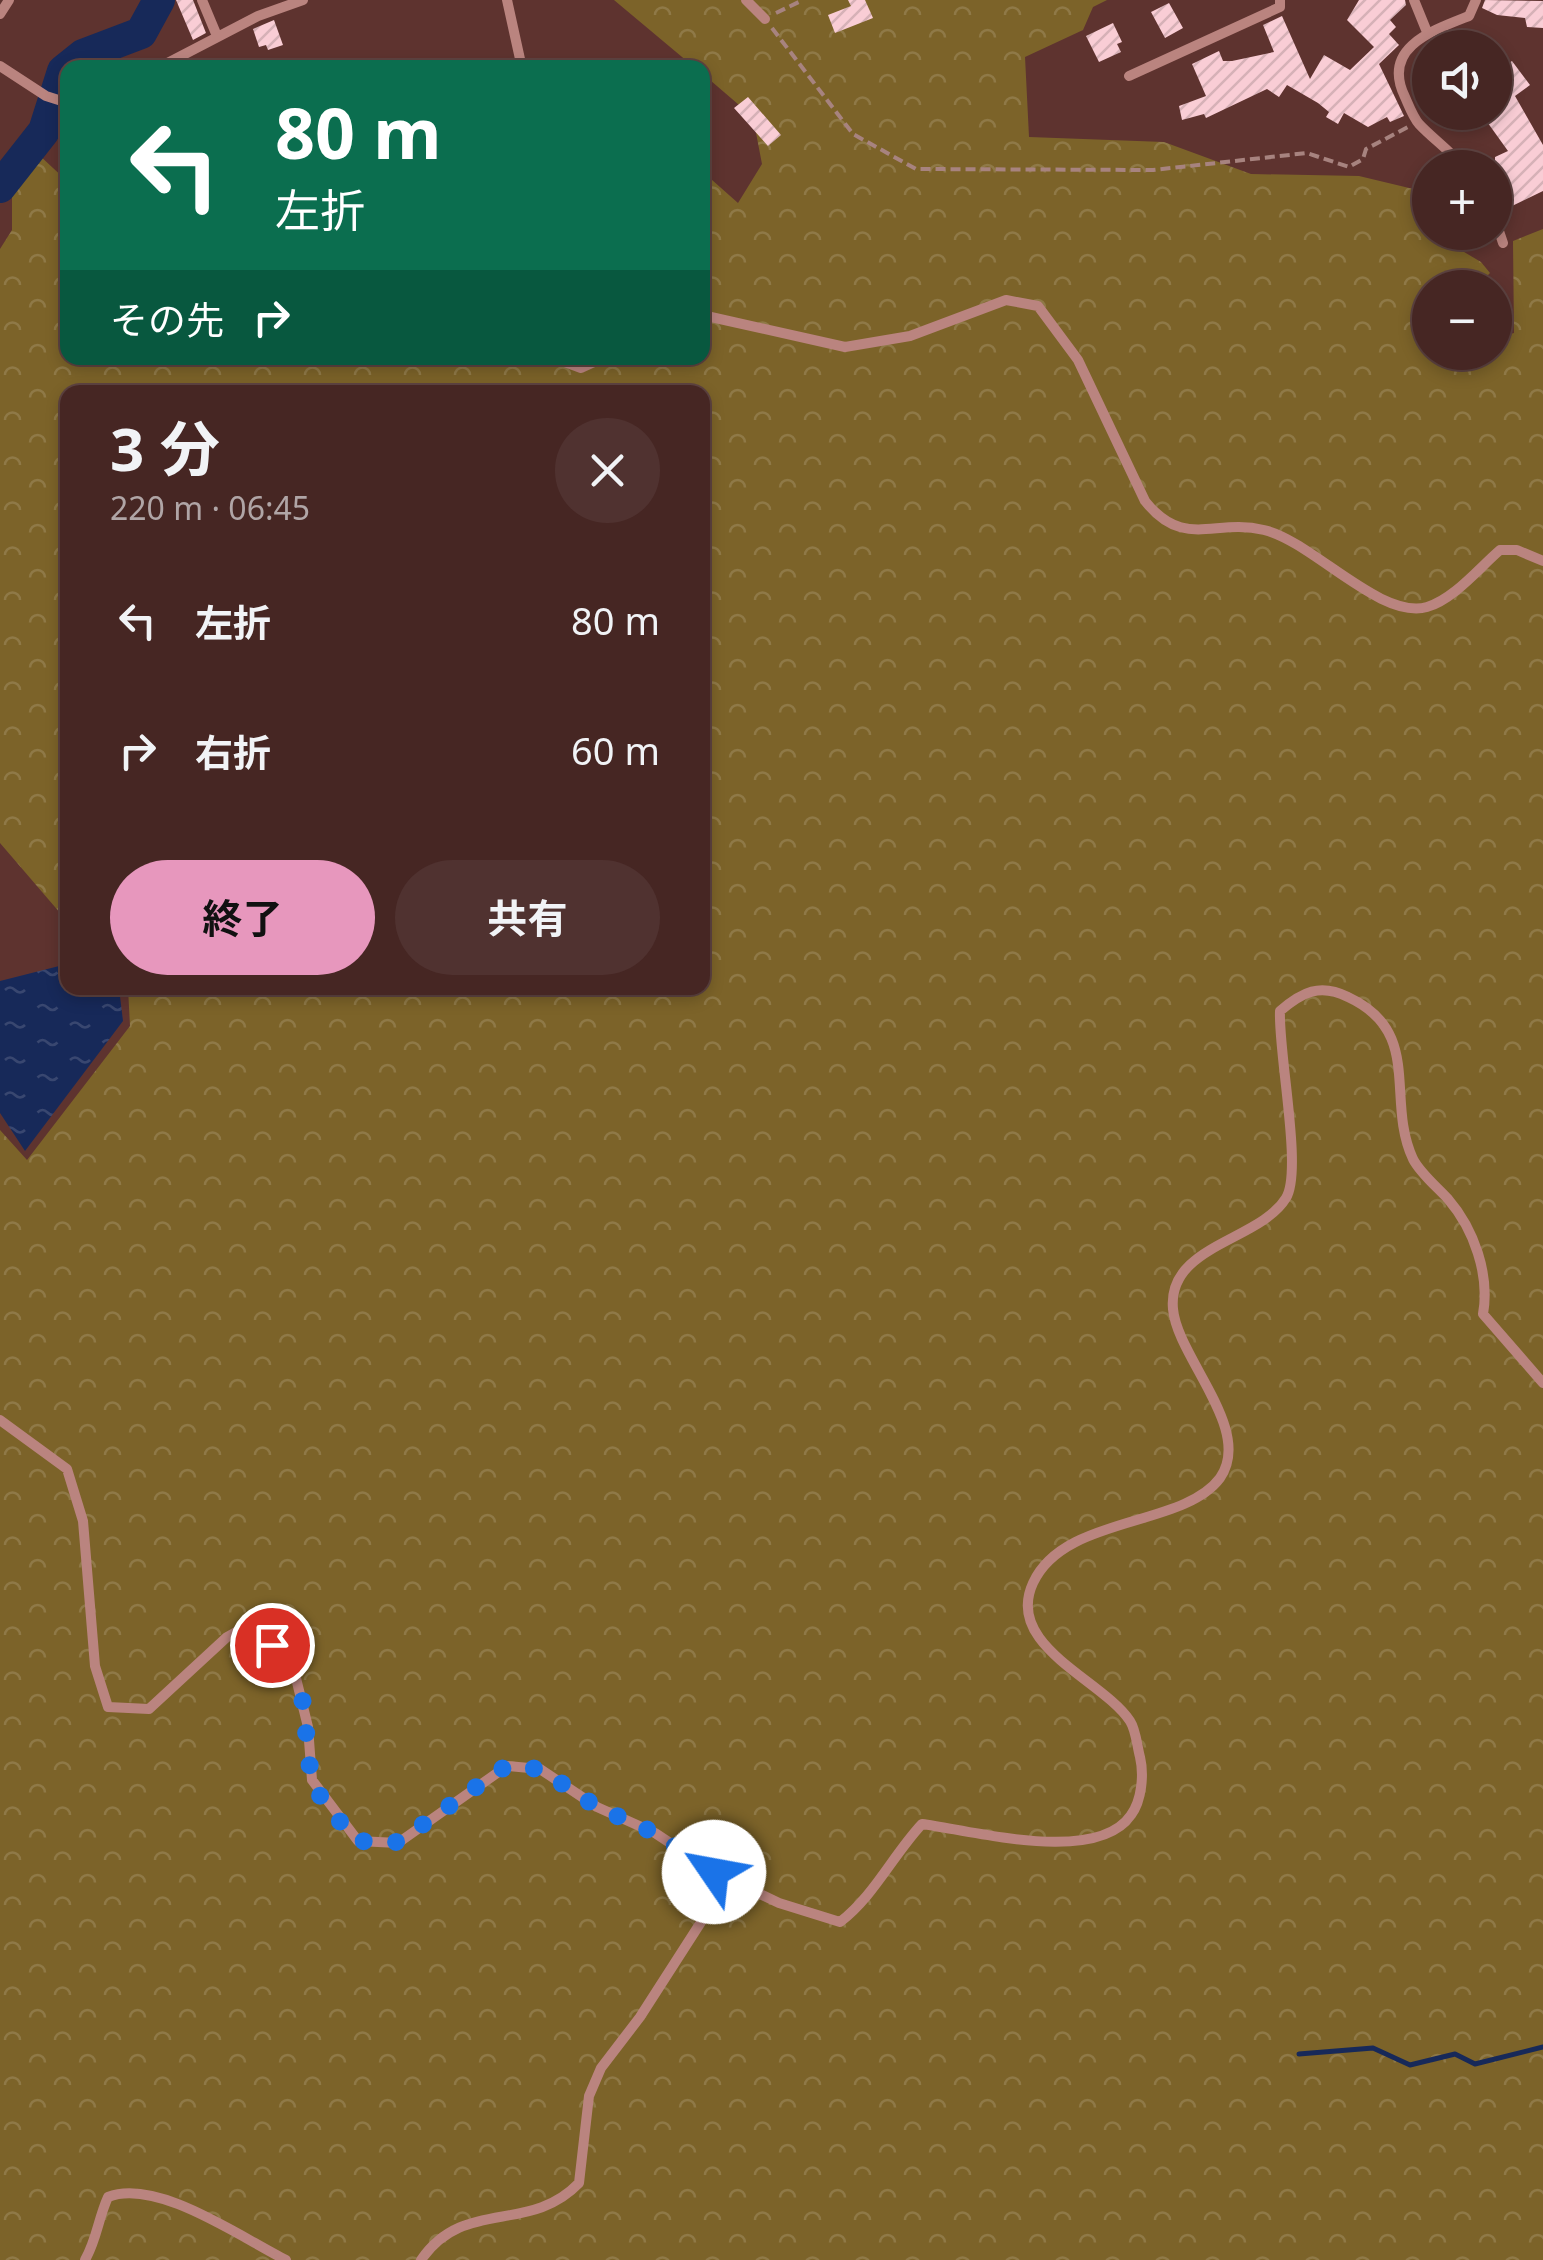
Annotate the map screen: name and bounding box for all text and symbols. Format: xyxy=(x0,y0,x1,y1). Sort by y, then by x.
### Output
map controls xyxy=(1412,30,1512,370)
button: sound xyxy=(1412,30,1512,130)
text: 80 m xyxy=(275,84,442,180)
icon: left xyxy=(110,100,240,230)
button: + xyxy=(1412,150,1512,250)
text: 左折 xyxy=(275,179,365,240)
button: − xyxy=(1412,270,1512,370)
icon: right xyxy=(244,290,299,345)
text: その先 xyxy=(110,293,224,345)
text: 3 分 xyxy=(110,407,220,489)
button: close xyxy=(555,418,660,523)
text: 220 m · 06:45 xyxy=(110,486,310,529)
icon: left xyxy=(110,593,165,648)
text: 80 m xyxy=(571,594,660,646)
text: 左折 xyxy=(195,596,271,648)
icon: right xyxy=(110,723,165,778)
text: 60 m xyxy=(571,724,660,776)
text: 右折 xyxy=(195,726,271,778)
button: 終了 xyxy=(110,860,375,975)
button: 共有 xyxy=(395,860,660,975)
pin xyxy=(230,1603,315,1688)
icon: arrive xyxy=(245,1618,300,1673)
position arrow xyxy=(662,1820,766,1924)

